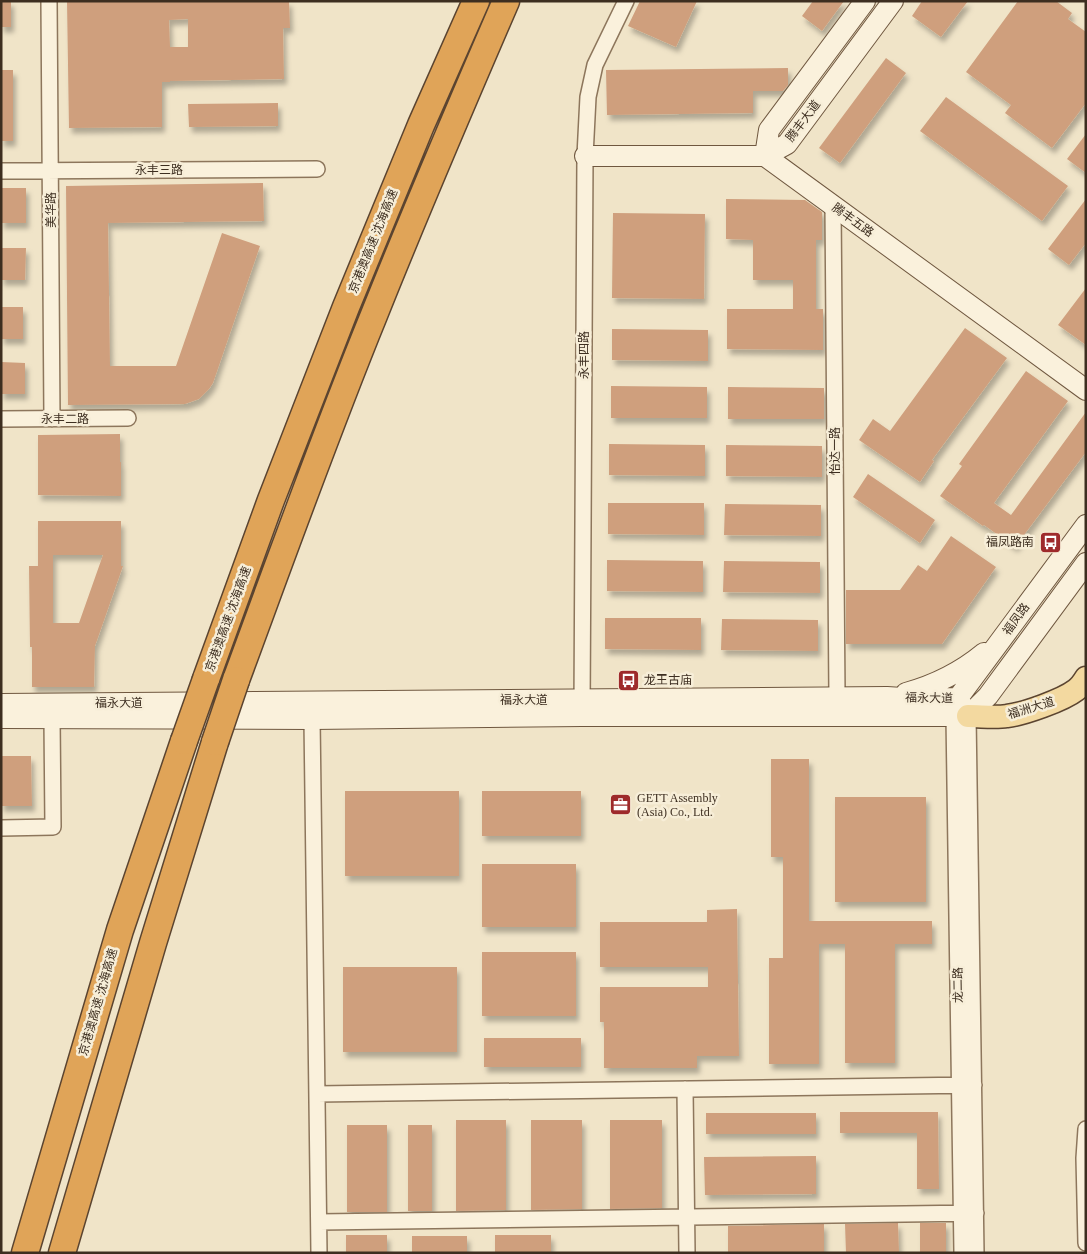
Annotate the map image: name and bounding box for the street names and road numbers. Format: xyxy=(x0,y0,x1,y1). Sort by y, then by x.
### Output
street label: 腾丰大道 xyxy=(783,98,823,144)
street label: 永丰三路 xyxy=(135,163,183,177)
street label: 京港澳高速 沈海高速 xyxy=(346,187,400,295)
street label: 美华路 xyxy=(44,192,58,228)
street label: 腾丰五路 xyxy=(829,200,877,240)
street label: 永丰四路 xyxy=(577,331,591,379)
street label: 永丰二路 xyxy=(41,412,89,426)
street label: 怡达一路 xyxy=(828,427,842,475)
street label: 京港澳高速 沈海高速 xyxy=(202,564,254,674)
street label: 福凤路 xyxy=(1000,600,1032,638)
street label: 福永大道 xyxy=(905,691,953,705)
street label: 福永大道 xyxy=(500,693,548,707)
street label: 福洲大道 xyxy=(1006,694,1056,722)
street label: 福永大道 xyxy=(95,696,143,710)
street label: 京港澳高速 沈海高速 xyxy=(76,947,120,1057)
street label: 龙二路 xyxy=(951,967,965,1003)

